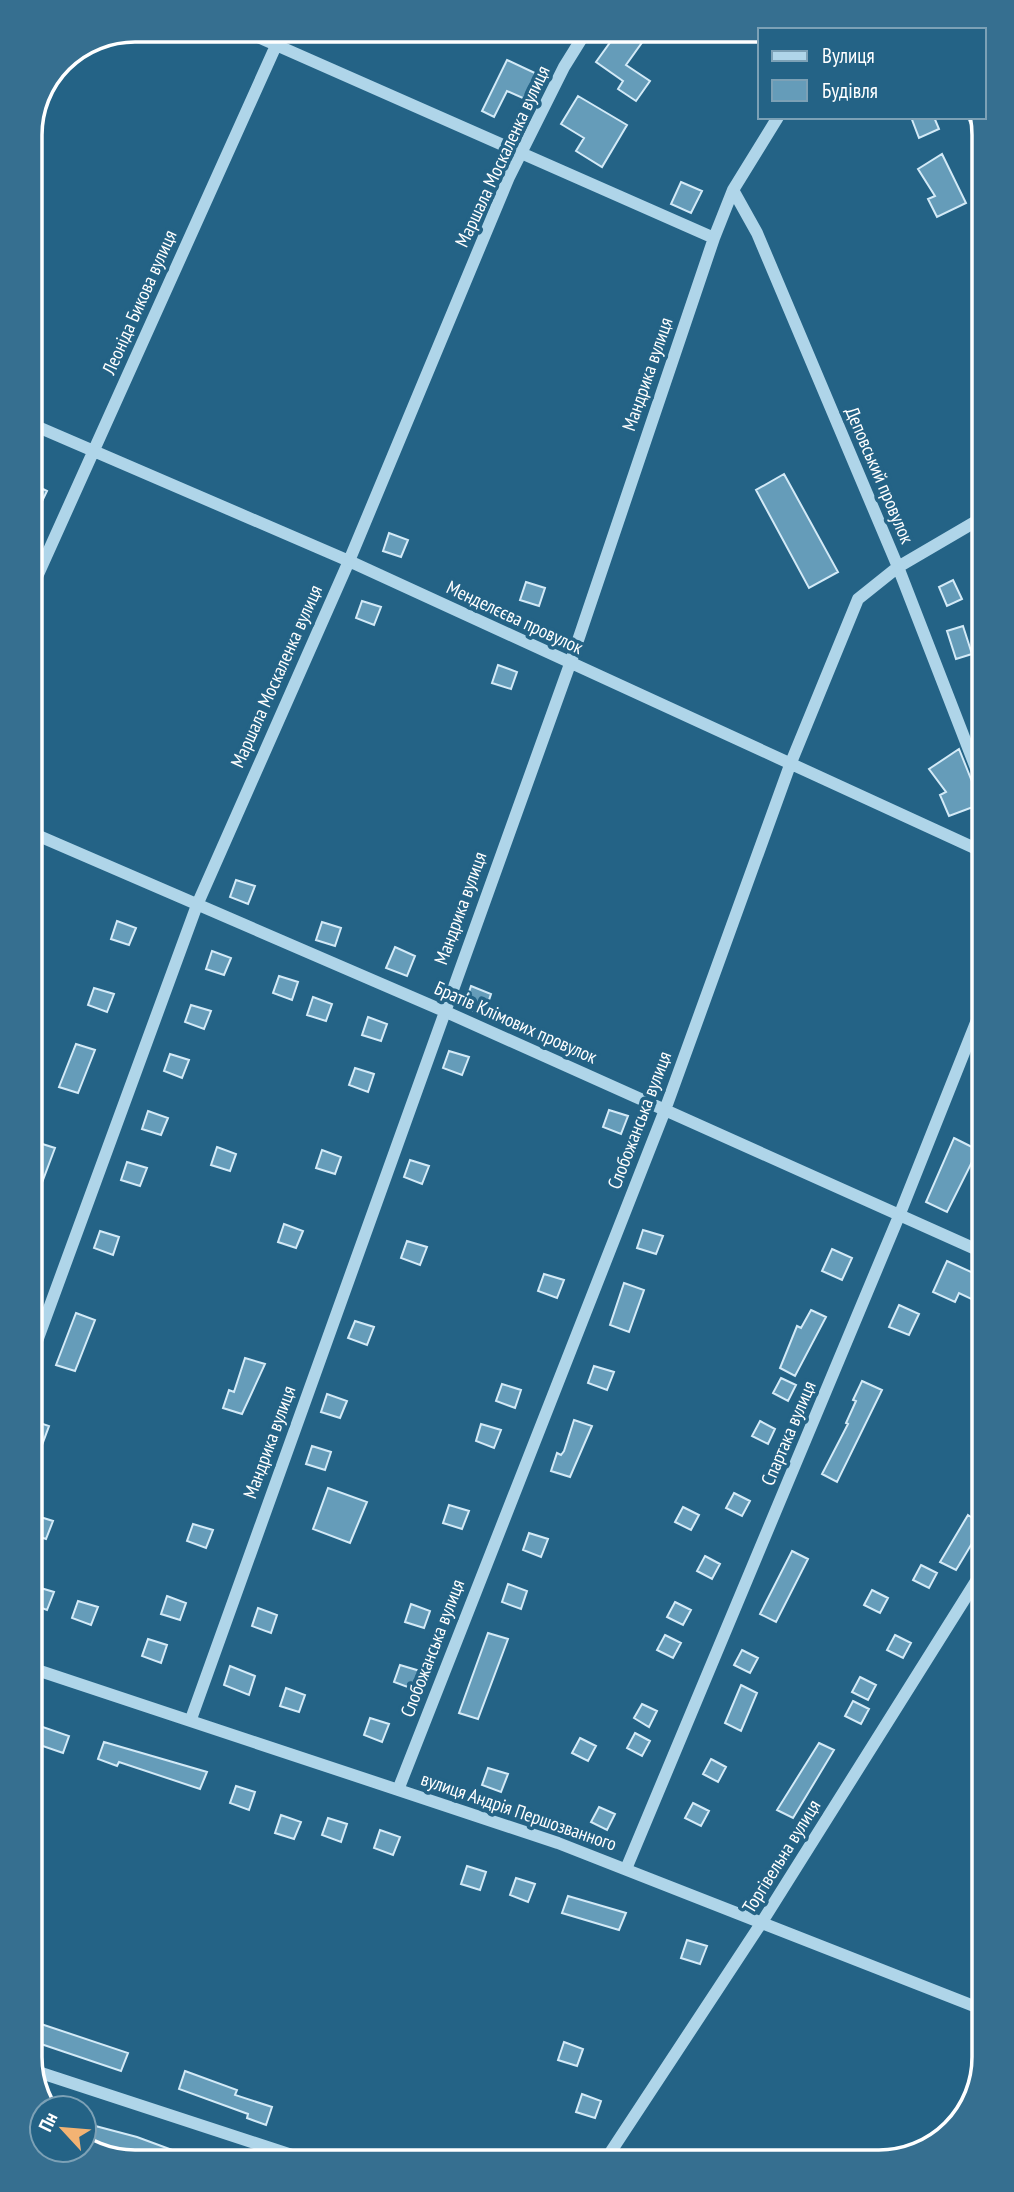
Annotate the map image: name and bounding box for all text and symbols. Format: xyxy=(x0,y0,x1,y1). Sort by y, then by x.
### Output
legend xyxy=(758,28,986,119)
text: Вулиця xyxy=(822,42,875,69)
street label: Маршала Москаленка вулиця xyxy=(449,61,555,251)
text: Будівля xyxy=(822,77,878,104)
street label: Леоніда Бикова вулиця xyxy=(96,226,182,379)
street label: Мандрика вулиця xyxy=(616,314,678,434)
street label: Деповський провулок xyxy=(840,403,920,548)
street label: Менделєєва провулок xyxy=(443,575,588,659)
street label: Маршала Москаленка вулиця xyxy=(225,581,327,771)
street label: Мандрика вулиця xyxy=(428,848,492,968)
street label: Братів Клімових провулок xyxy=(431,975,602,1069)
street label: Слобожанська вулиця xyxy=(602,1048,676,1192)
street label: Спартака вулиця xyxy=(755,1377,821,1489)
street label: Мандрика вулиця xyxy=(237,1382,301,1502)
street label: Слобожанська вулиця xyxy=(395,1576,469,1720)
street label: вулиця Андрія Першозванного xyxy=(418,1766,620,1856)
street label: Торгівельна вулиця xyxy=(737,1795,825,1917)
north arrow xyxy=(28,2094,98,2164)
text: Пн xyxy=(33,2108,63,2135)

